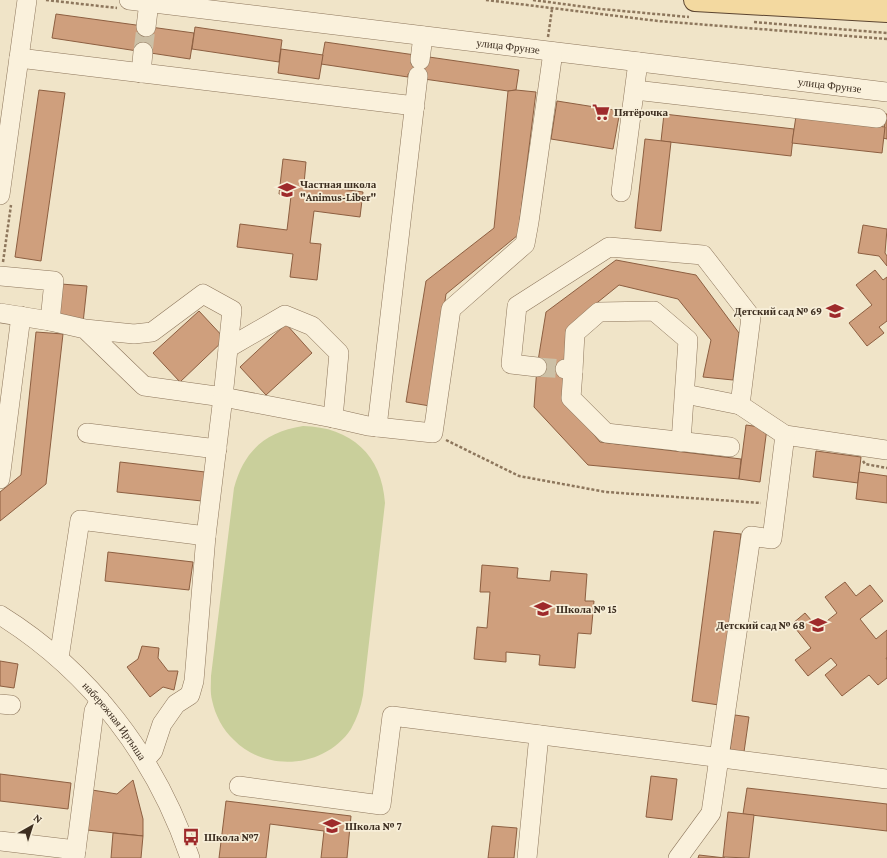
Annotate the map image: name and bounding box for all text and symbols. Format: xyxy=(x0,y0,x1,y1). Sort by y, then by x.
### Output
street label: улица Фрунзе xyxy=(476,36,541,56)
street label: улица Фрунзе xyxy=(797,75,862,95)
supermarket icon: Пятёрочка xyxy=(591,102,611,122)
place label: Пятёрочка xyxy=(614,106,669,118)
place label: Частная школа "Animus-Liber" xyxy=(300,178,377,203)
school or university icon: Частная школа "Animus-Liber" xyxy=(277,180,297,200)
school or university icon: Детский сад № 69 xyxy=(825,301,845,321)
place label: Детский сад № 69 xyxy=(734,305,822,317)
school or university icon: Школа № 15 xyxy=(533,599,553,619)
place label: Школа № 15 xyxy=(556,603,617,615)
school or university icon: Детский сад № 68 xyxy=(808,615,828,635)
place label: Детский сад № 68 xyxy=(716,619,805,631)
street label: набережная Иртыша xyxy=(80,679,149,762)
north arrow xyxy=(12,806,52,846)
text: N xyxy=(32,811,45,826)
school or university icon: Школа № 7 xyxy=(322,816,342,836)
place label: Школа № 7 xyxy=(345,820,402,832)
bus stop icon: Школа №7 xyxy=(181,827,201,847)
place label: Школа №7 xyxy=(204,831,259,843)

